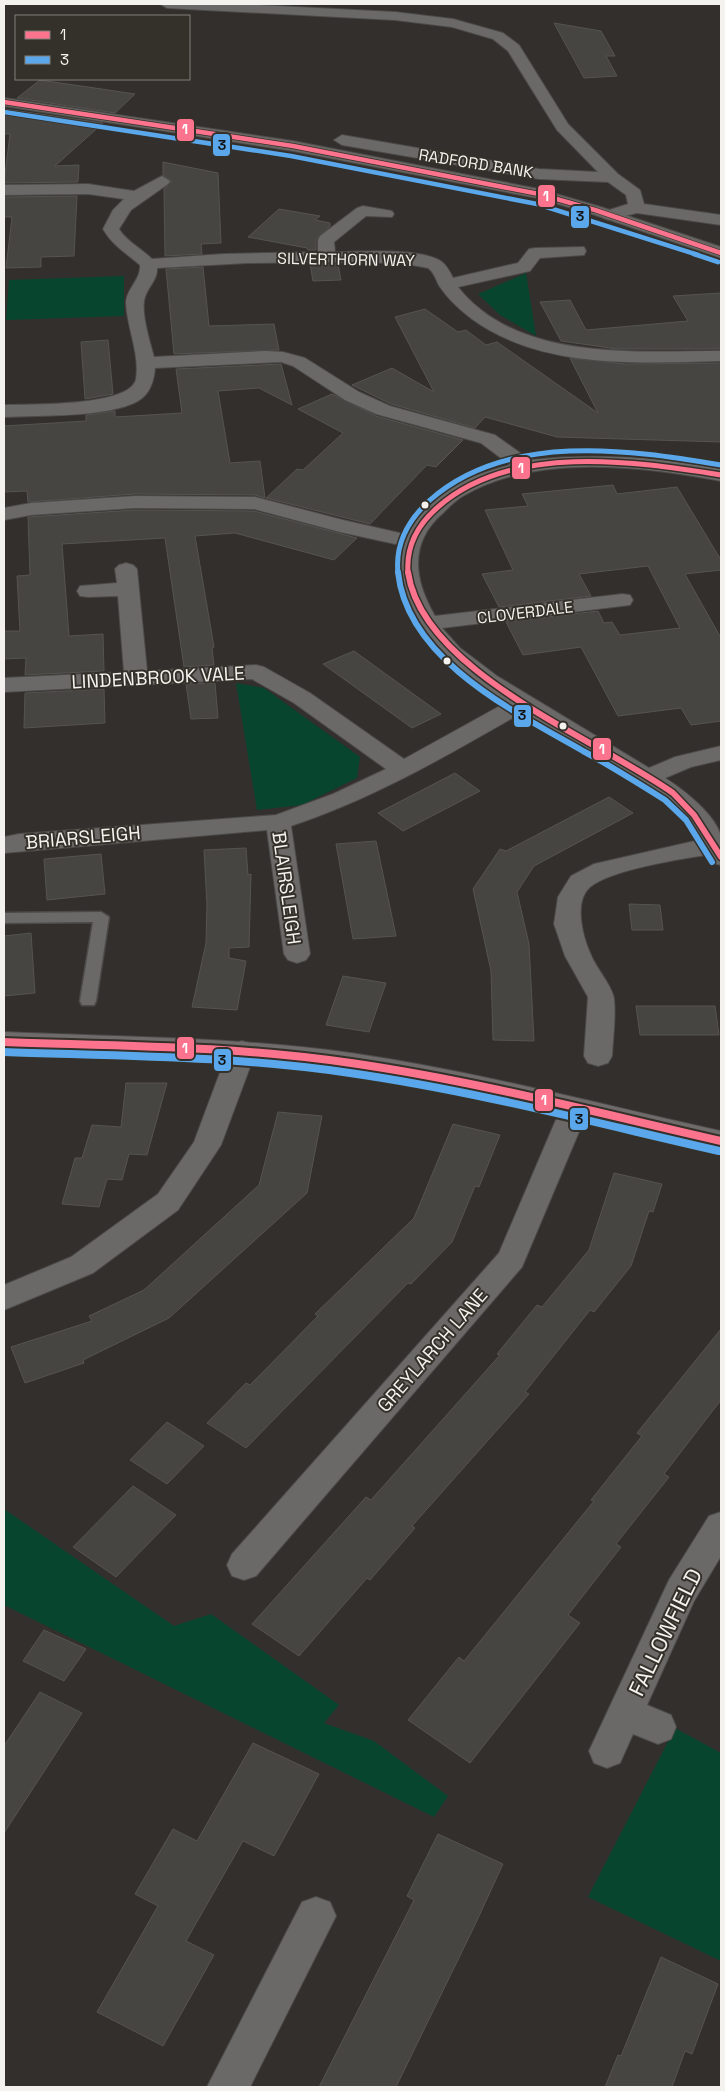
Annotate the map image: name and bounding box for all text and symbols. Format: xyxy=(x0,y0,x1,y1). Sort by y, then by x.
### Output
legend xyxy=(15,15,190,80)
text: 1 xyxy=(60,25,66,44)
text: 3 xyxy=(60,50,69,69)
line badge: 1 xyxy=(176,118,195,142)
text: 1 xyxy=(182,120,188,138)
line badge: 3 xyxy=(212,133,231,157)
text: 3 xyxy=(218,136,226,154)
street label: RADFORD BANK xyxy=(417,144,535,183)
line badge: 1 xyxy=(537,184,556,208)
text: 1 xyxy=(543,187,549,205)
line badge: 3 xyxy=(570,205,590,229)
text: 3 xyxy=(576,207,584,225)
street label: SILVERTHORN WAY xyxy=(277,248,415,271)
line badge: 1 xyxy=(511,456,531,480)
text: 1 xyxy=(518,459,524,477)
unlabelled marker xyxy=(420,500,430,510)
street label: CLOVERDALE xyxy=(476,596,574,629)
unlabelled marker xyxy=(442,656,452,666)
street label: LINDENBROOK VALE xyxy=(71,660,245,695)
line badge: 3 xyxy=(513,704,532,728)
text: 3 xyxy=(518,706,526,724)
unlabelled marker xyxy=(558,721,568,731)
line badge: 1 xyxy=(592,737,612,761)
text: 1 xyxy=(599,740,605,758)
street label: BRIARSLEIGH xyxy=(24,820,142,855)
street label: BLAIRSLEIGH xyxy=(266,830,307,946)
line badge: 1 xyxy=(176,1036,195,1060)
text: 1 xyxy=(182,1039,188,1057)
line badge: 3 xyxy=(213,1048,232,1072)
text: 3 xyxy=(218,1051,226,1069)
line badge: 1 xyxy=(534,1088,554,1112)
text: 1 xyxy=(541,1091,547,1109)
line badge: 3 xyxy=(569,1107,589,1131)
text: 3 xyxy=(575,1110,583,1128)
street label: GREYLARCH LANE xyxy=(372,1283,493,1418)
street label: FALLOWFIELD xyxy=(622,1564,708,1700)

